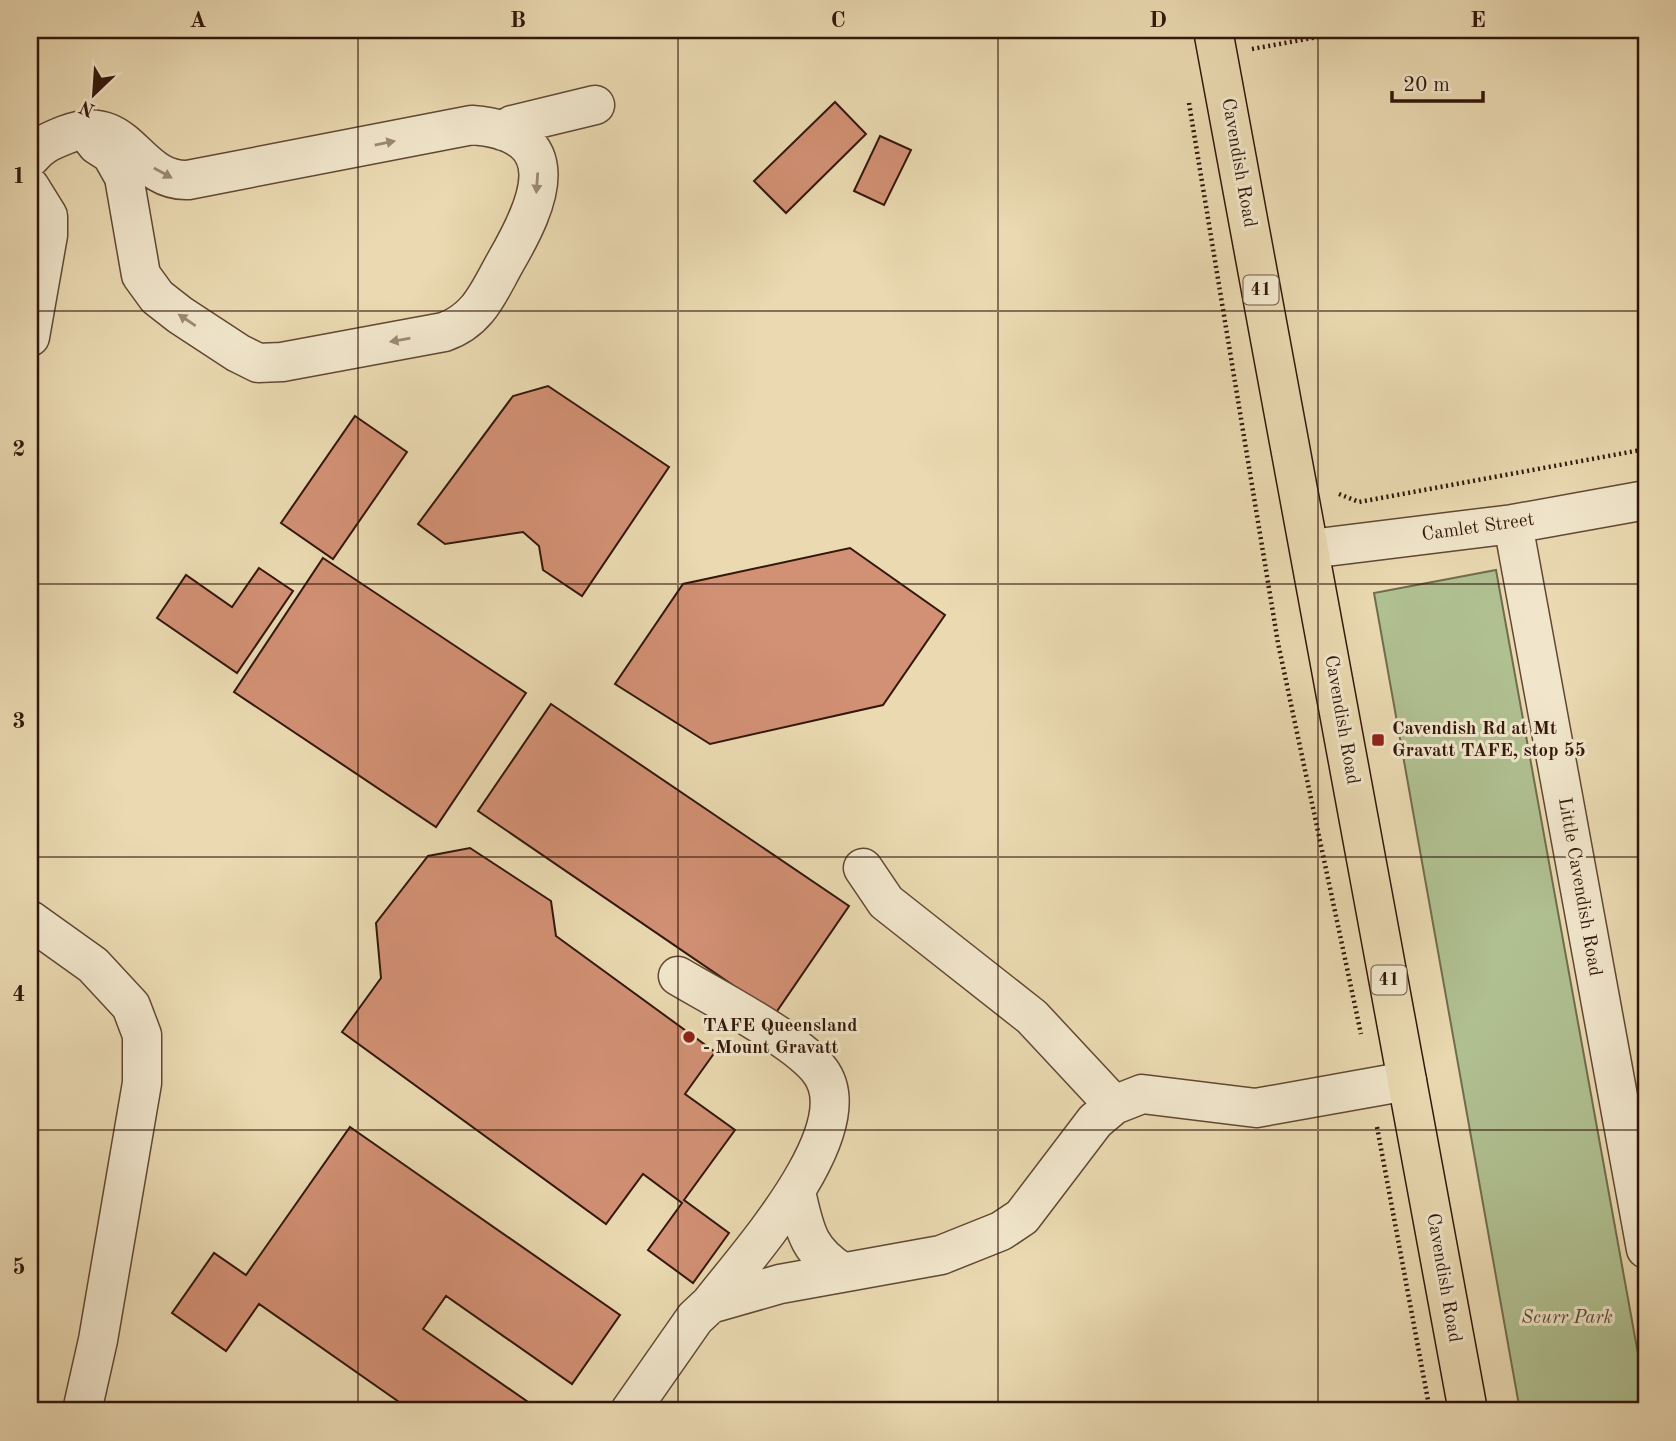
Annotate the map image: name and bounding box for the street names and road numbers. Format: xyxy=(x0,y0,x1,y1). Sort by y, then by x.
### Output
street label: Cavendish Road xyxy=(1217,97,1259,229)
road number: 41 xyxy=(1244,276,1278,304)
street label: Camlet Street xyxy=(1421,511,1535,545)
street label: Cavendish Road xyxy=(1320,654,1362,786)
street label: Little Cavendish Road xyxy=(1554,796,1604,978)
road number: 41 xyxy=(1372,965,1406,995)
street label: Cavendish Road xyxy=(1422,1212,1464,1344)

